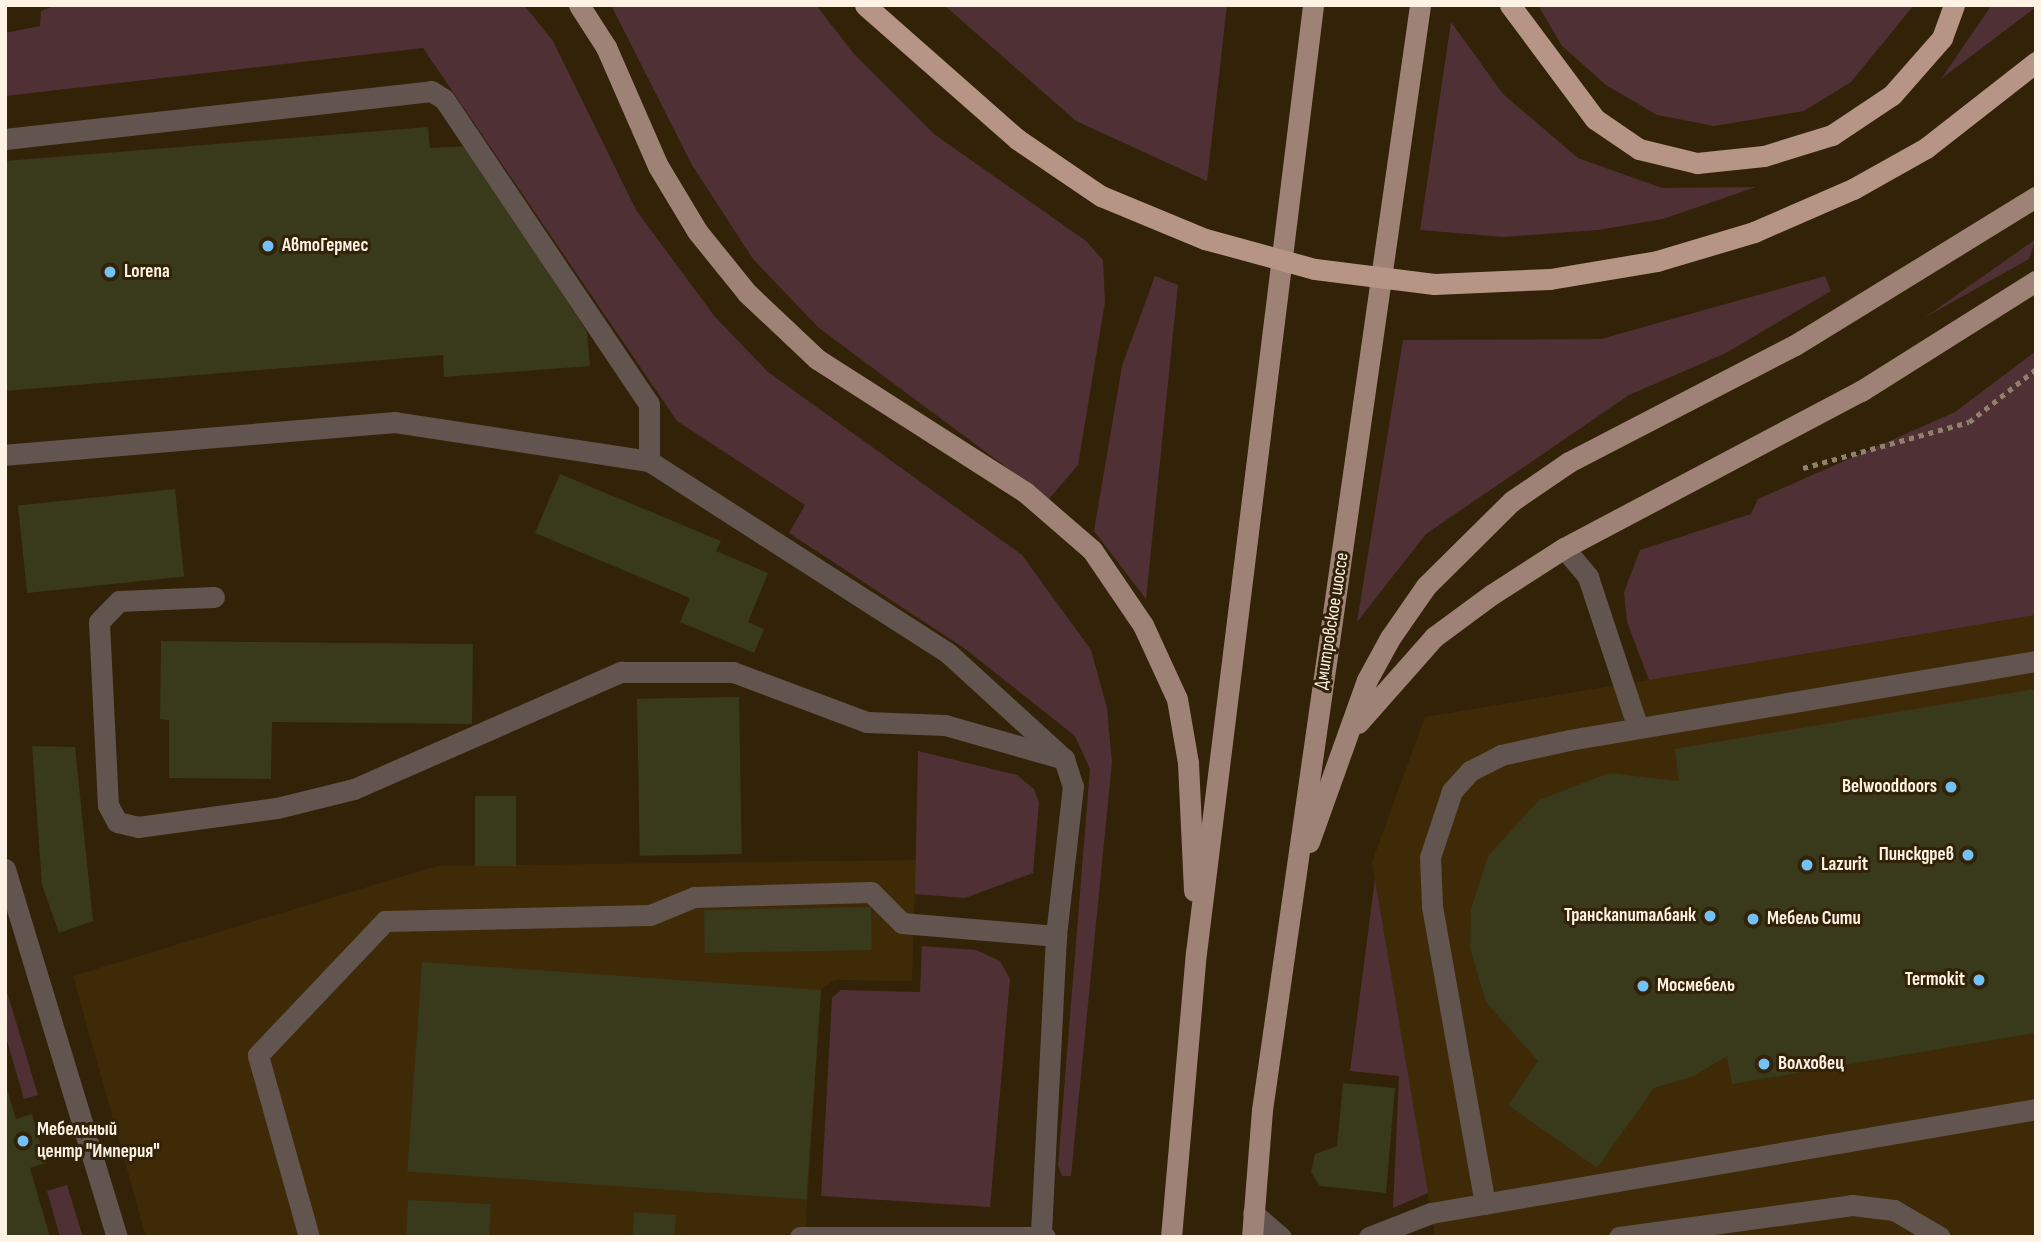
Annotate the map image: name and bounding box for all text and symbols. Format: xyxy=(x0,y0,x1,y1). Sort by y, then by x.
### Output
place label: АвтоГермес xyxy=(282,235,368,257)
marker: АвтоГермес xyxy=(260,238,276,254)
place label: Lorena xyxy=(124,261,170,283)
marker: Lorena xyxy=(102,264,118,280)
street label: Дмитровское шоссе xyxy=(1310,551,1354,691)
place label: Belwooddoors xyxy=(1842,776,1937,798)
marker: Belwooddoors xyxy=(1943,779,1959,795)
place label: Пинскдрев xyxy=(1879,844,1954,866)
marker: Пинскдрев xyxy=(1960,847,1976,863)
place label: Lazurit xyxy=(1821,854,1868,876)
marker: Lazurit xyxy=(1799,857,1815,873)
place label: Транскапиталбанк xyxy=(1564,905,1696,927)
marker: Транскапиталбанк xyxy=(1702,908,1718,924)
place label: Мебель Сити xyxy=(1767,908,1861,930)
marker: Мебель Сити xyxy=(1745,911,1761,927)
place label: Termokit xyxy=(1905,969,1965,991)
marker: Termokit xyxy=(1971,972,1987,988)
place label: Мосмебель xyxy=(1657,975,1735,997)
marker: Мосмебель xyxy=(1635,978,1651,994)
place label: Волховец xyxy=(1778,1053,1844,1075)
marker: Волховец xyxy=(1756,1056,1772,1072)
place label: Мебельный центр "Империя" xyxy=(37,1119,160,1163)
marker: Мебельный центр "Империя" xyxy=(15,1133,31,1149)

